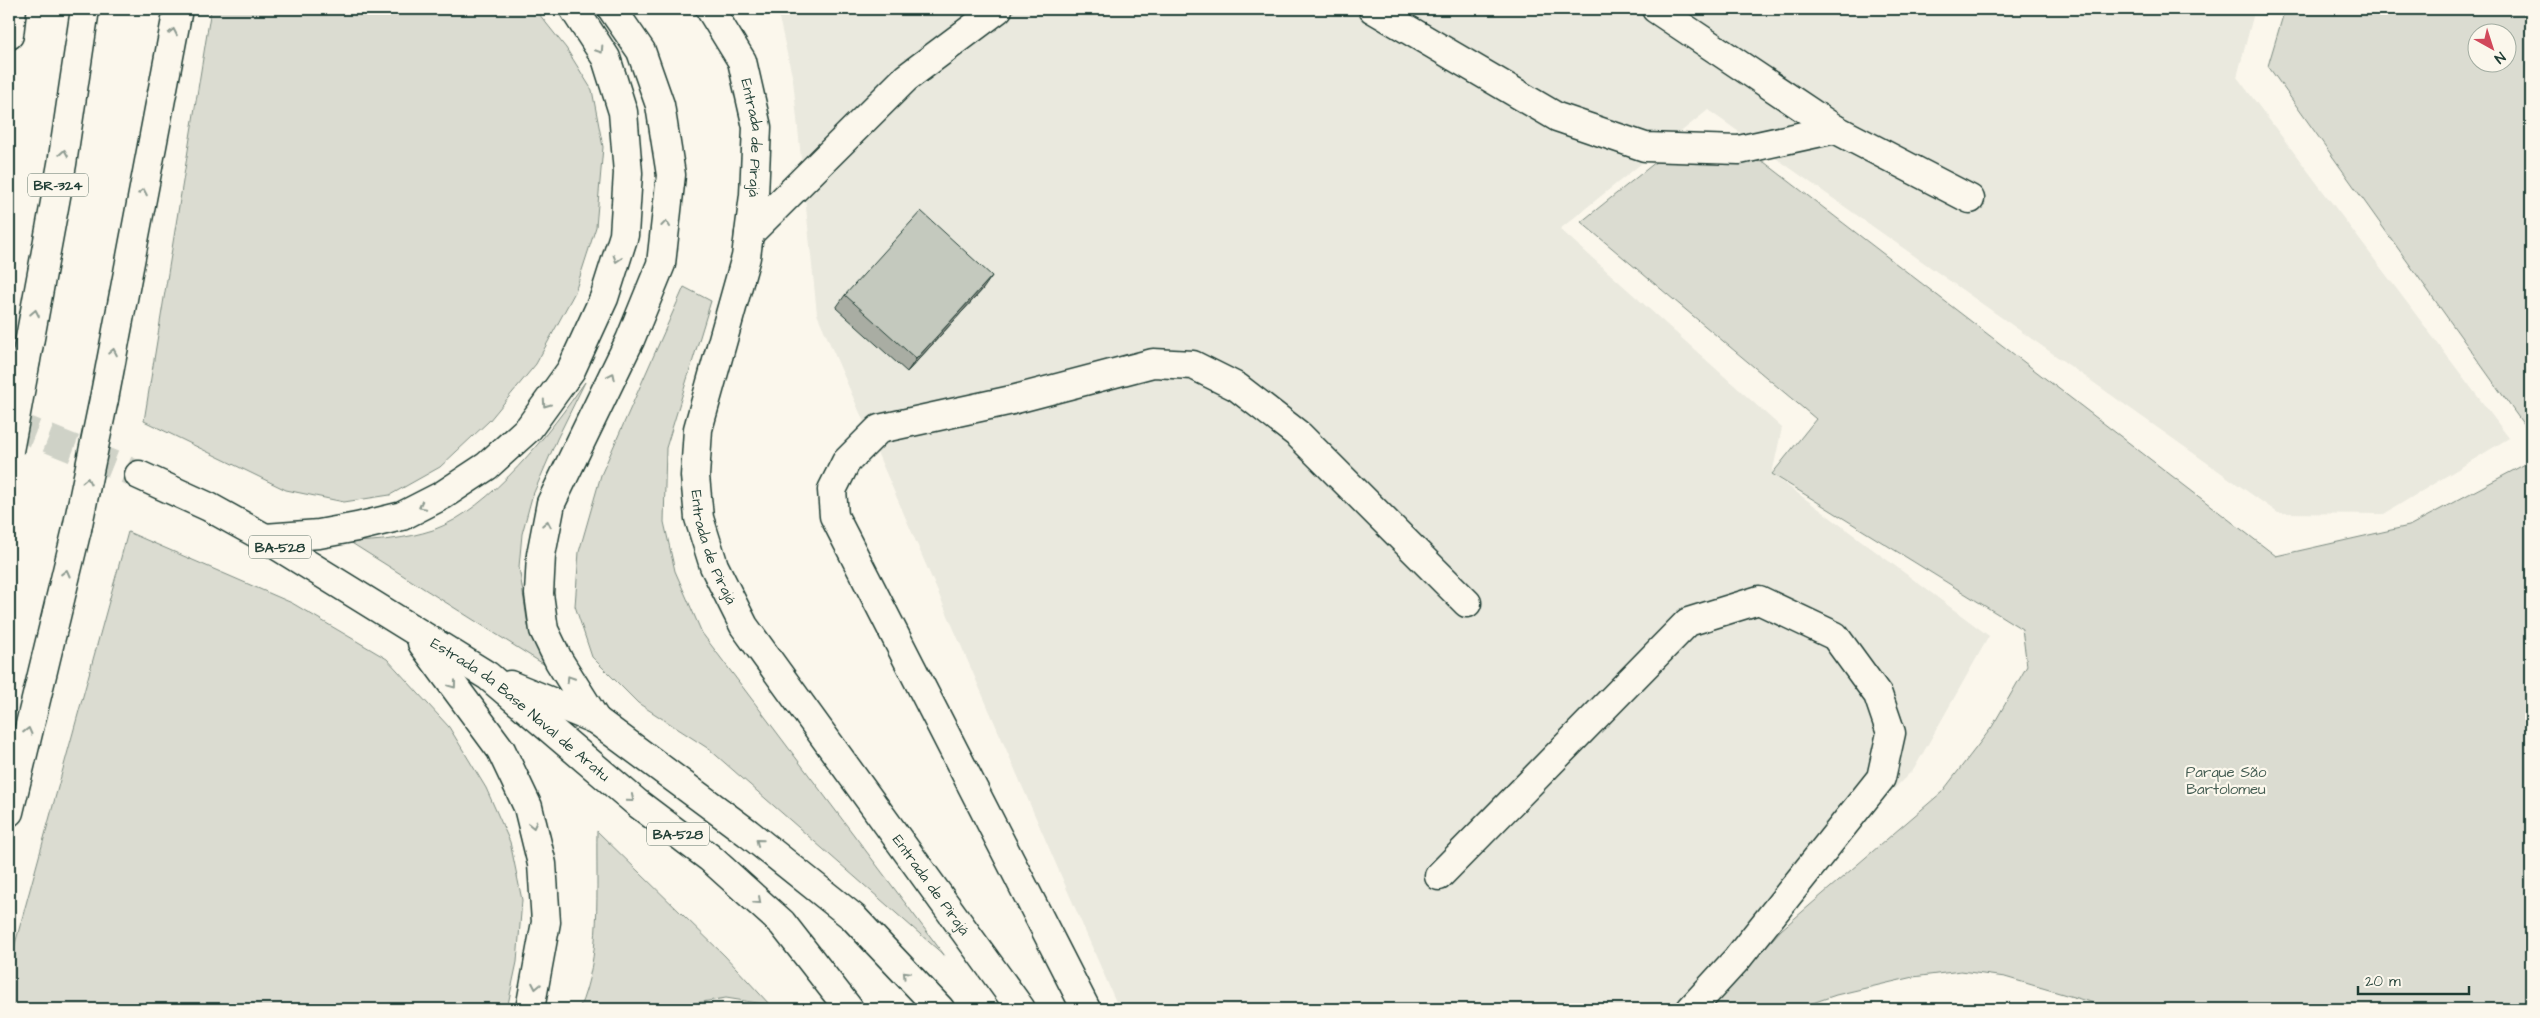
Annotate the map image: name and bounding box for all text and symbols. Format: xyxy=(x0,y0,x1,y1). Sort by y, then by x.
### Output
north arrow xyxy=(2468,22,2518,72)
one-way arrow xyxy=(168,28,178,37)
one-way arrow xyxy=(594,44,604,53)
text: N xyxy=(2490,47,2509,68)
street label: Entrada de Pirajá xyxy=(735,76,767,198)
one-way arrow xyxy=(58,148,69,156)
road number: BR-324 xyxy=(28,174,88,196)
one-way arrow xyxy=(137,187,148,196)
one-way arrow xyxy=(660,220,670,228)
one-way arrow xyxy=(612,254,622,262)
one-way arrow xyxy=(29,308,39,317)
one-way arrow xyxy=(107,347,118,356)
one-way arrow xyxy=(606,372,616,381)
one-way arrow xyxy=(543,398,552,408)
one-way arrow xyxy=(81,477,92,485)
street label: Entrada de Pirajá xyxy=(685,489,742,608)
one-way arrow xyxy=(418,500,427,510)
one-way arrow xyxy=(541,520,551,529)
road number: BA-528 xyxy=(249,536,311,558)
one-way arrow xyxy=(60,569,71,578)
street label: Estrada da Base Naval de Aratu xyxy=(426,633,614,787)
one-way arrow xyxy=(567,675,577,684)
one-way arrow xyxy=(448,679,456,688)
one-way arrow xyxy=(22,727,33,736)
park label: Parque São Bartolomeu xyxy=(2186,762,2267,800)
one-way arrow xyxy=(626,793,635,802)
one-way arrow xyxy=(527,821,538,830)
road number: BA-528 xyxy=(647,822,709,846)
street label: Entrada de Pirajá xyxy=(887,830,975,940)
one-way arrow xyxy=(756,840,765,848)
one-way arrow xyxy=(752,895,761,904)
scale bar xyxy=(2358,963,2469,995)
one-way arrow xyxy=(903,971,912,980)
text: 20 m xyxy=(2365,971,2401,992)
one-way arrow xyxy=(531,981,542,990)

